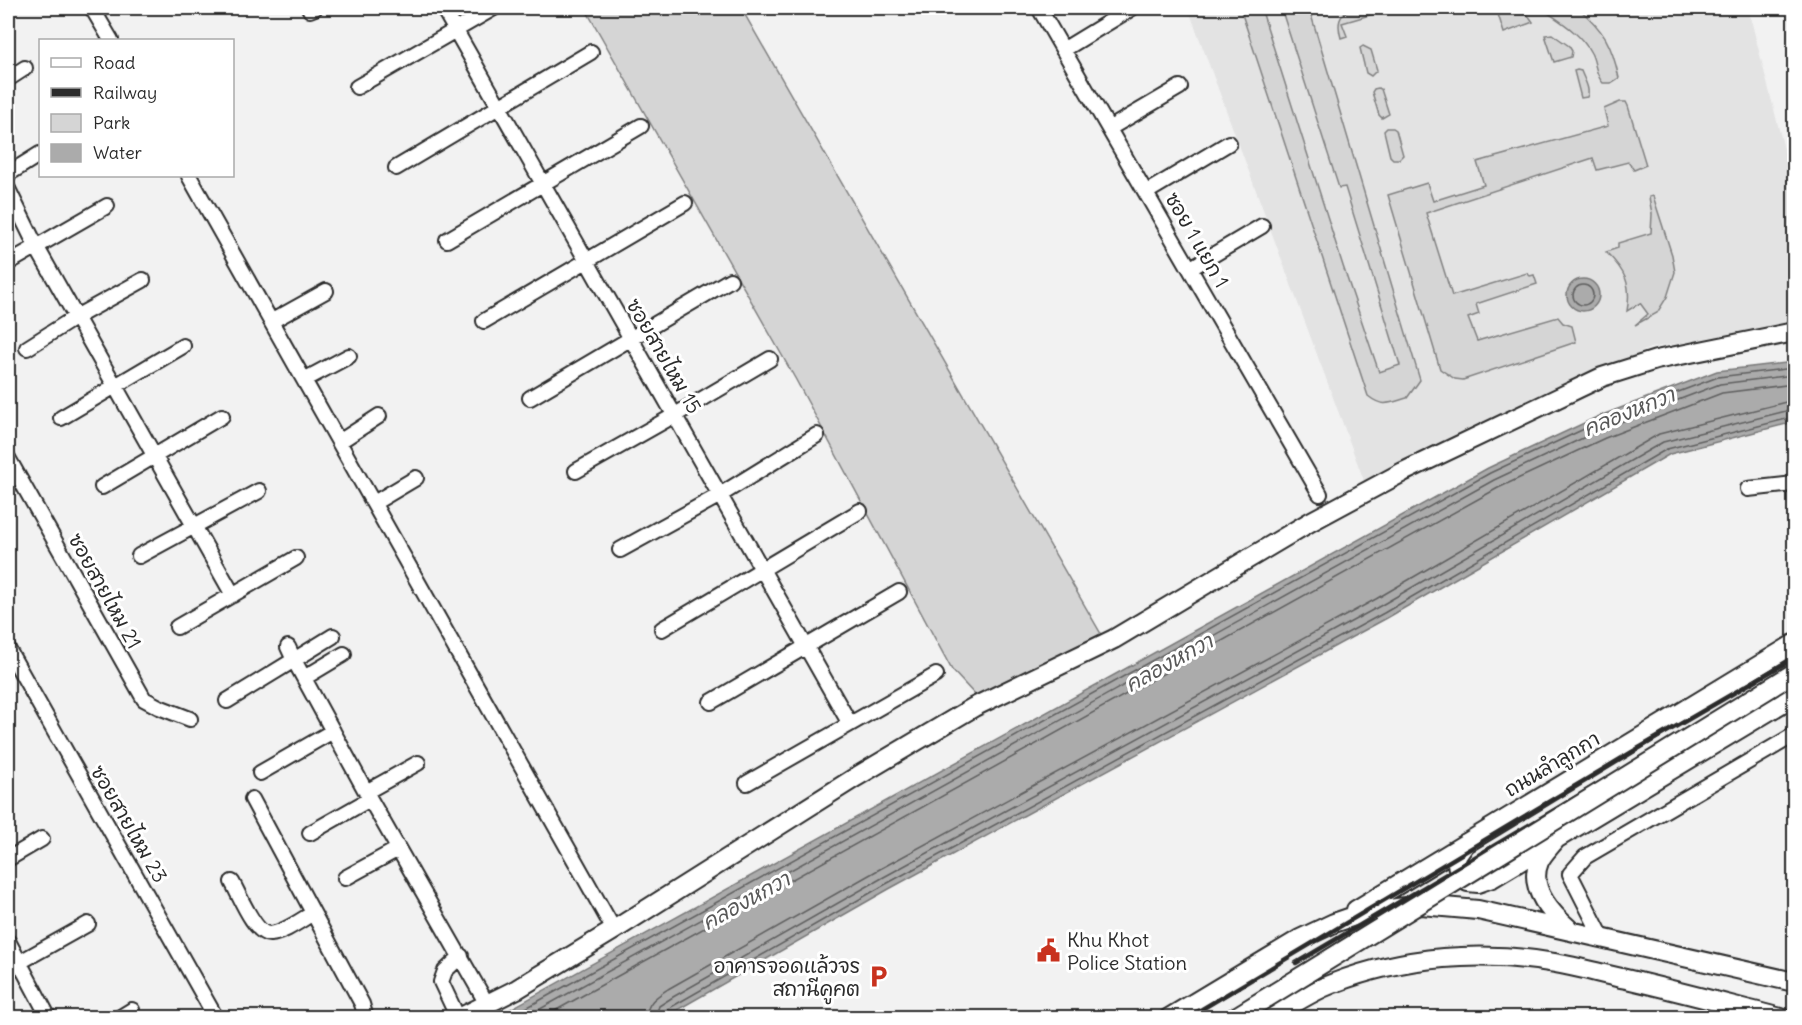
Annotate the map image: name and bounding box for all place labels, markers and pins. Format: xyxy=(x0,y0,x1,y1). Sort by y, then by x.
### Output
place label: Khu Khot Police Station xyxy=(1067,927,1187,975)
public building icon: Khu Khot Police Station xyxy=(1036,938,1062,964)
place label: อาคารจอดแล้วจร สถานีคูคต xyxy=(714,953,860,1005)
parking icon: อาคารจอดแล้วจร สถานีคูคต xyxy=(865,964,891,990)

